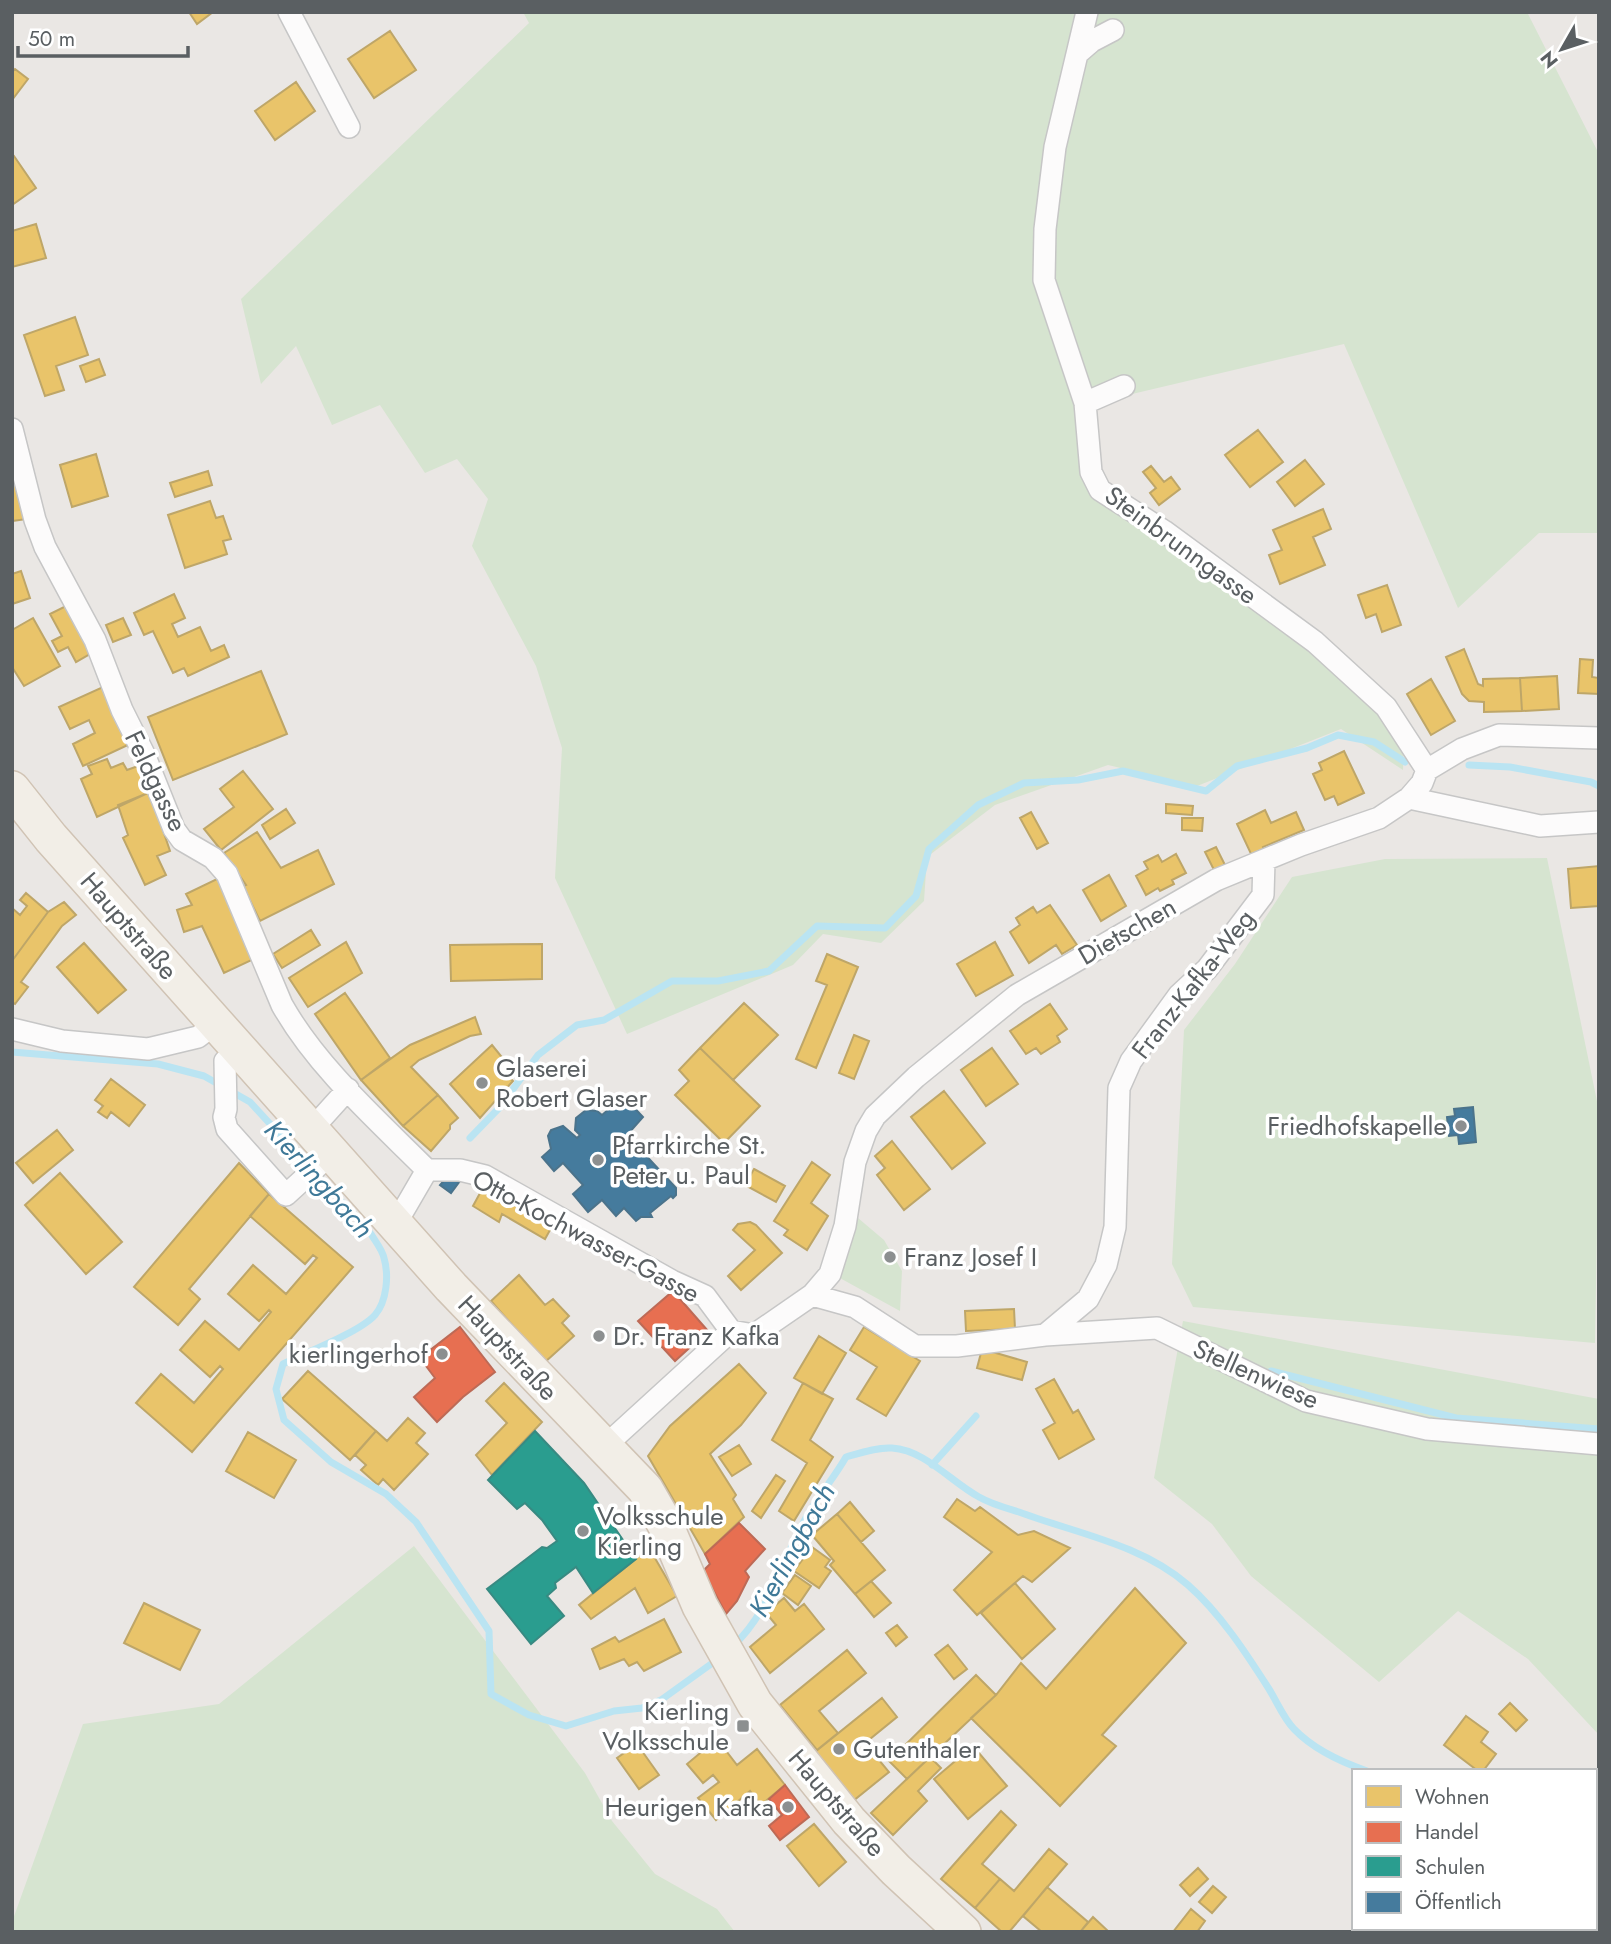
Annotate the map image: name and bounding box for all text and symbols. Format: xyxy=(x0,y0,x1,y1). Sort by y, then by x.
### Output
scale bar xyxy=(18,14,187,58)
north arrow xyxy=(1527,14,1597,84)
text: 50 m xyxy=(28,24,75,54)
text: N xyxy=(1534,45,1564,74)
street label: Steinbrunngasse xyxy=(1097,477,1265,613)
street label: Feldgasse xyxy=(115,724,197,838)
street label: Hauptstraße xyxy=(71,864,187,988)
street label: Dietschen xyxy=(1071,888,1183,974)
street label: Franz-Kafka-Weg xyxy=(1122,901,1264,1067)
place label: Glaserei Robert Glaser xyxy=(496,1049,647,1117)
marker: Glaserei Robert Glaser xyxy=(474,1075,490,1091)
place label: Friedhofskapelle xyxy=(1267,1107,1447,1145)
water label: Kierlingbach xyxy=(255,1111,383,1247)
marker: Friedhofskapelle xyxy=(1453,1118,1469,1134)
place label: Pfarrkirche St. Peter u. Paul xyxy=(612,1126,766,1194)
marker: Pfarrkirche St. Peter u. Paul xyxy=(590,1152,606,1168)
street label: Otto-Kochwasser-Gasse xyxy=(466,1160,706,1312)
place label: Franz Josef I xyxy=(904,1238,1037,1276)
marker: Franz Josef I xyxy=(882,1249,898,1265)
street label: Hauptstraße xyxy=(449,1287,567,1409)
place label: Dr. Franz Kafka xyxy=(613,1317,780,1355)
marker: Dr. Franz Kafka xyxy=(591,1328,607,1344)
street label: Stellenwiese xyxy=(1187,1329,1325,1419)
place label: kierlingerhof xyxy=(289,1335,429,1373)
marker: kierlingerhof xyxy=(434,1346,450,1362)
water label: Kierlingbach xyxy=(738,1476,846,1624)
place label: Volksschule Kierling xyxy=(597,1497,724,1565)
marker: Volksschule Kierling xyxy=(575,1523,591,1539)
place label: Kierling Volksschule xyxy=(602,1692,729,1760)
marker: Kierling Volksschule xyxy=(735,1718,751,1734)
place label: Gutenthaler xyxy=(853,1730,981,1768)
street label: Hauptstraße xyxy=(779,1741,895,1865)
marker: Gutenthaler xyxy=(831,1741,847,1757)
legend xyxy=(1352,1769,1597,1930)
text: Wohnen xyxy=(1415,1782,1489,1812)
place label: Heurigen Kafka xyxy=(604,1788,774,1826)
marker: Heurigen Kafka xyxy=(780,1799,796,1815)
text: Handel xyxy=(1415,1817,1479,1847)
text: Schulen xyxy=(1415,1852,1485,1882)
text: Öffentlich xyxy=(1415,1887,1502,1917)

